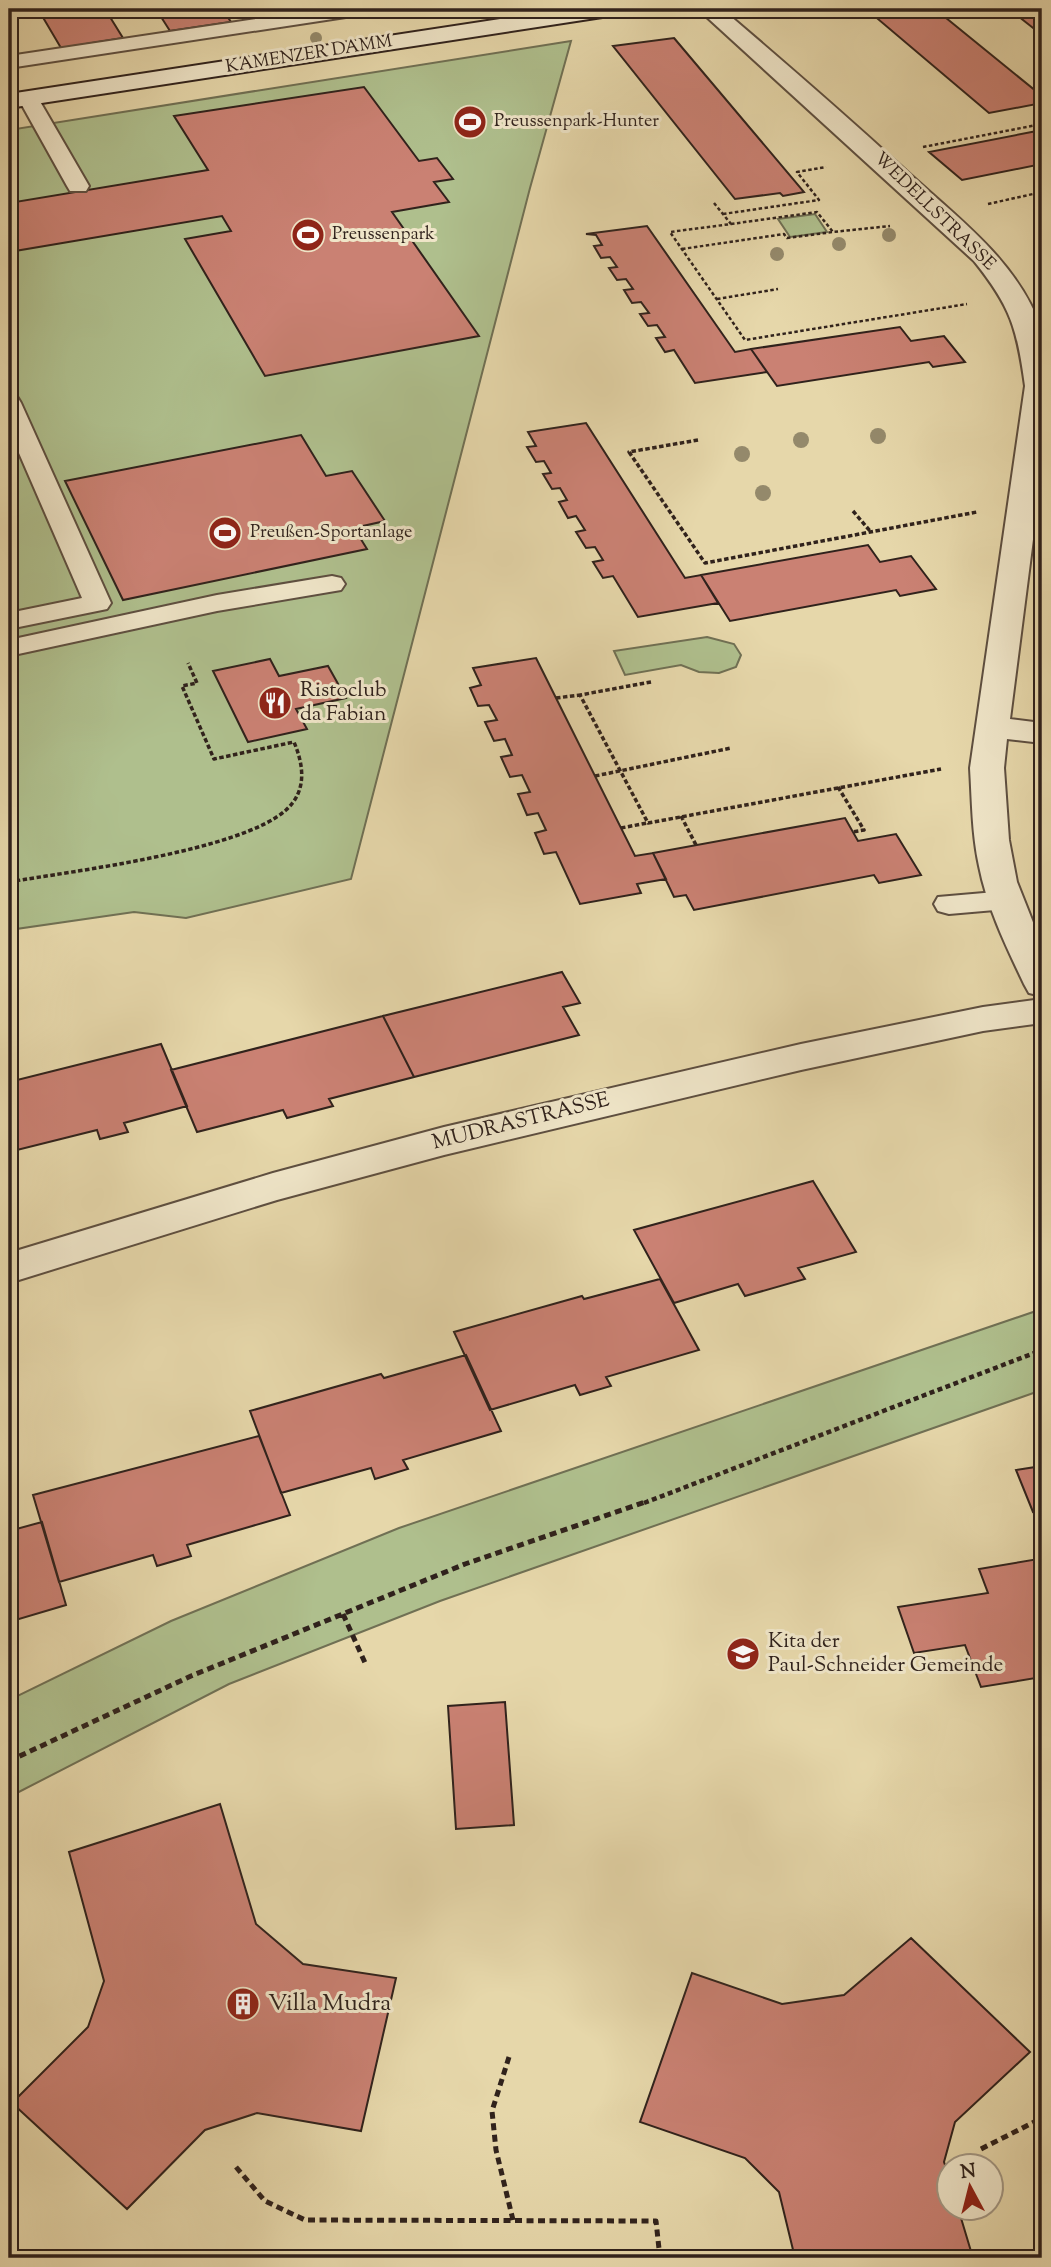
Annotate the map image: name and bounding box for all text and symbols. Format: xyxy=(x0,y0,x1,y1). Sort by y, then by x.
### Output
street label: KAMENZER DAMM xyxy=(224,29,395,81)
sports icon: Preussenpark-Hunter xyxy=(451,103,489,141)
place label: Preussenpark-Hunter xyxy=(494,109,659,135)
street label: WEDELLSTRASSE xyxy=(867,147,1001,277)
sports icon: Preussenpark xyxy=(289,216,327,254)
place label: Preussenpark xyxy=(332,222,435,248)
sports icon: Preußen-Sportanlage xyxy=(206,514,244,552)
place label: Preußen-Sportanlage xyxy=(250,520,412,546)
place label: Ristoclub da Fabian xyxy=(300,676,386,730)
restaurant icon: Ristoclub da Fabian xyxy=(256,684,294,722)
street label: MUDRASTRASSE xyxy=(429,1085,613,1159)
place label: Kita der Paul-Schneider Gemeinde xyxy=(768,1627,1003,1681)
school or university icon: Kita der Paul-Schneider Gemeinde xyxy=(724,1635,762,1673)
building icon: Villa Mudra xyxy=(224,1985,262,2023)
place label: Villa Mudra xyxy=(268,1987,391,2021)
north arrow xyxy=(936,2152,1006,2222)
text: N xyxy=(959,2158,977,2187)

